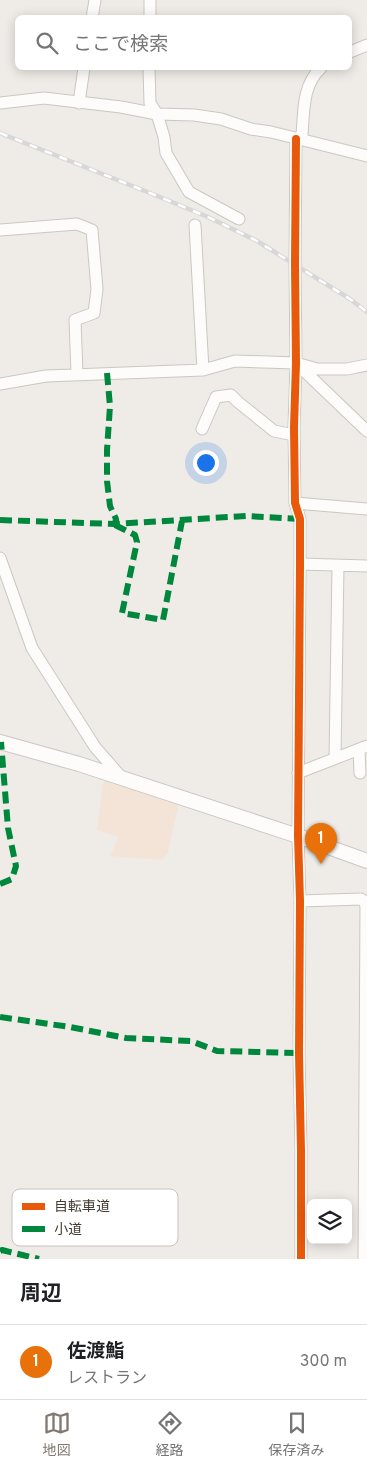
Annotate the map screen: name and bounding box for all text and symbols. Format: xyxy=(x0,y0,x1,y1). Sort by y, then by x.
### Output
search box xyxy=(15,15,352,70)
icon: search xyxy=(33,29,61,57)
text: ここで検索 xyxy=(73,33,168,57)
your location xyxy=(193,450,219,476)
pin: 1 xyxy=(305,823,337,864)
legend xyxy=(12,1189,178,1246)
text: 自転車道 xyxy=(54,1199,110,1216)
map controls xyxy=(307,1199,352,1244)
button: layers xyxy=(307,1199,352,1244)
text: 小道 xyxy=(54,1222,82,1239)
text: 周辺 xyxy=(20,1281,62,1308)
text: 佐渡鮨 xyxy=(67,1340,124,1364)
text: 1 xyxy=(33,1352,39,1372)
text: 300 m xyxy=(300,1352,347,1372)
text: レストラン xyxy=(67,1369,147,1389)
tab: 地図 xyxy=(43,1409,71,1460)
tab: 経路 xyxy=(156,1409,184,1460)
tab: 保存済み xyxy=(269,1409,325,1460)

